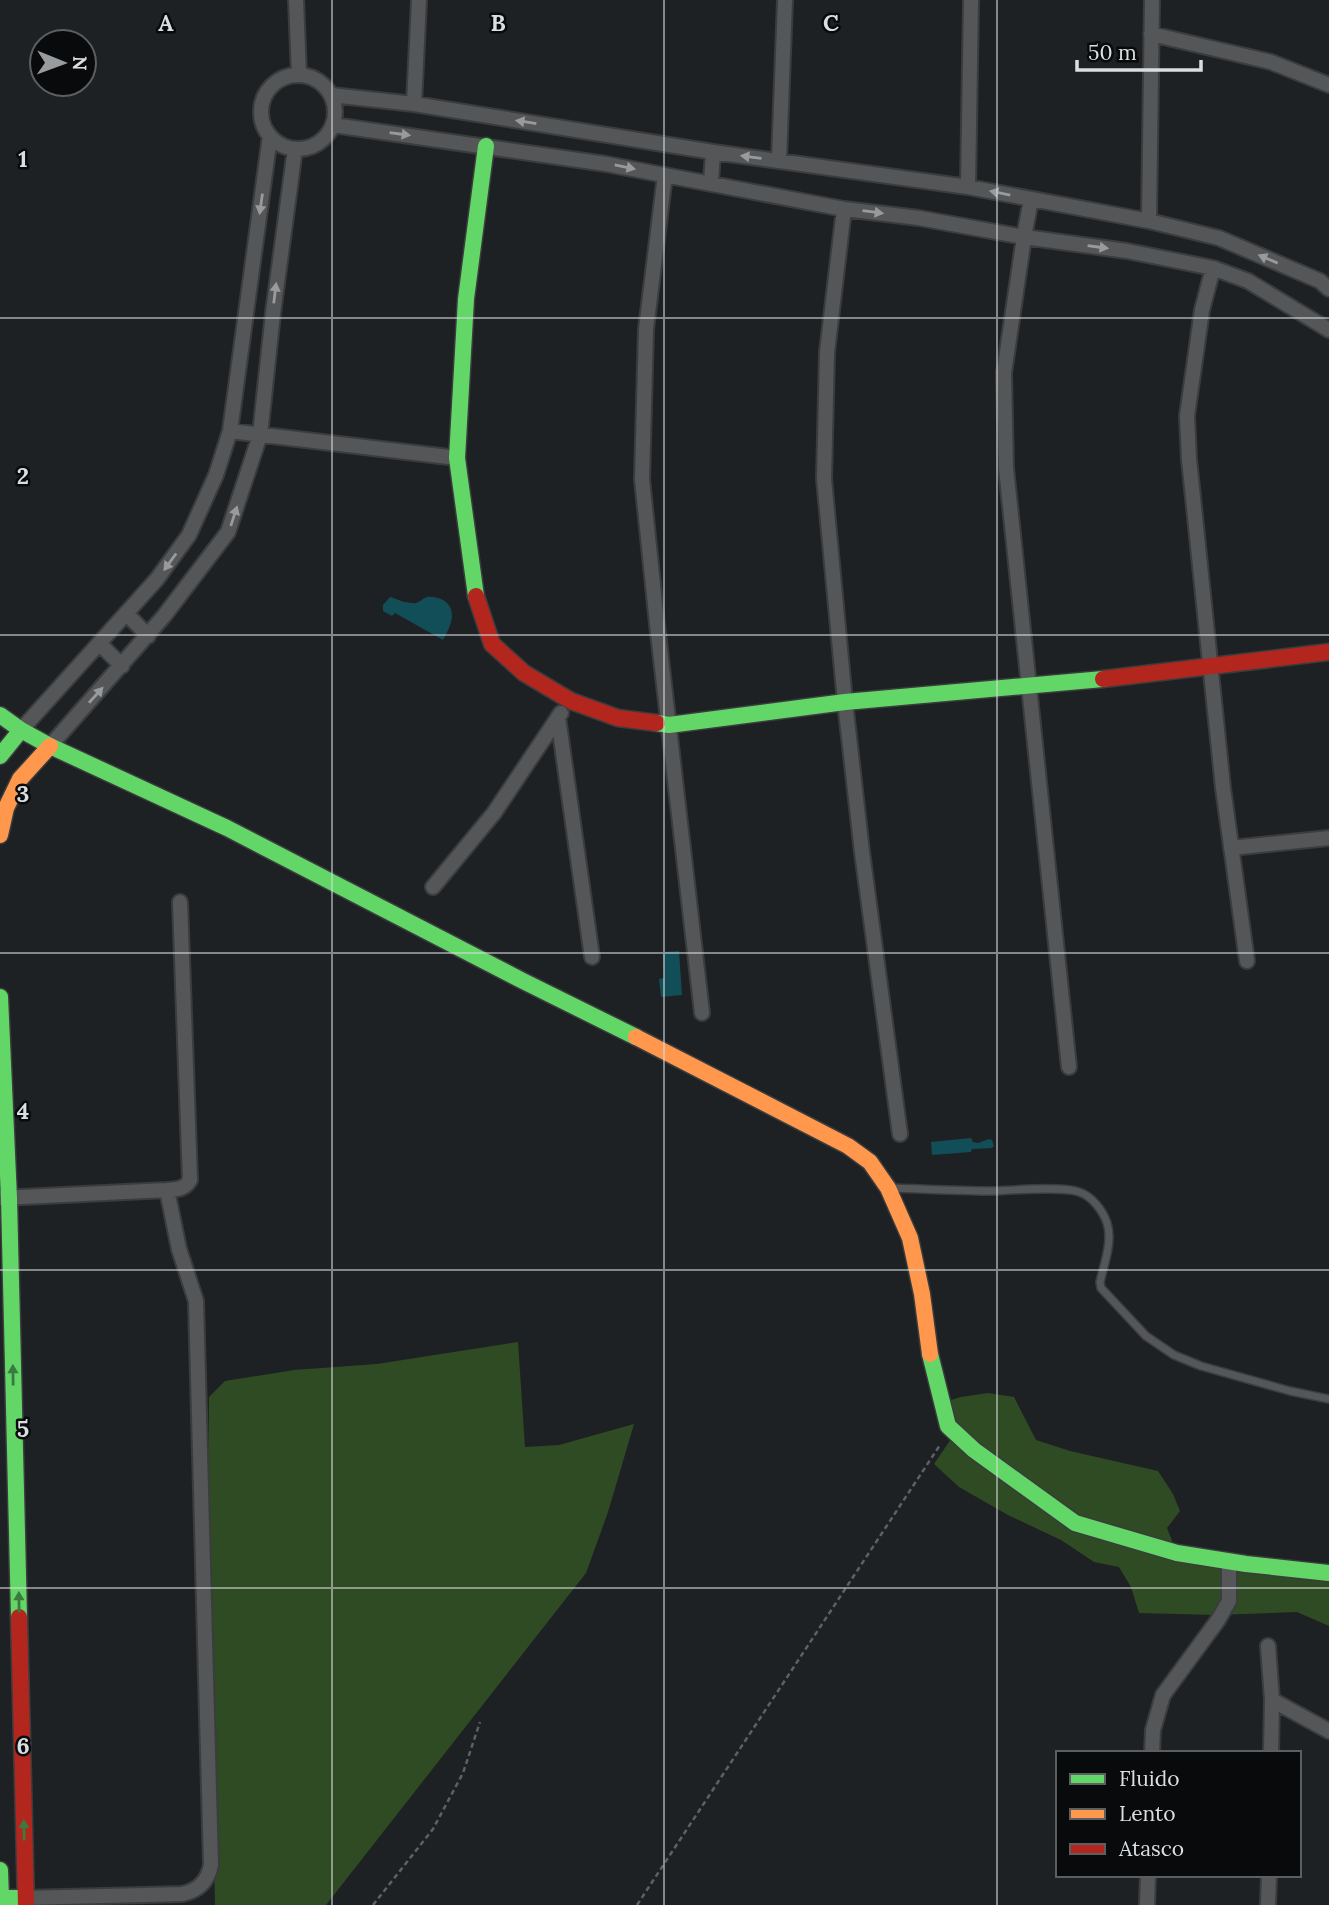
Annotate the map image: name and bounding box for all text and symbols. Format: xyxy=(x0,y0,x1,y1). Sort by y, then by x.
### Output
text: A xyxy=(158,8,174,37)
text: B xyxy=(490,8,506,37)
text: C xyxy=(823,8,839,37)
north arrow xyxy=(28,28,98,98)
scale bar xyxy=(1077,28,1201,72)
text: 50 m xyxy=(1088,39,1137,66)
text: N xyxy=(68,56,92,71)
one-way arrow xyxy=(515,116,537,127)
one-way arrow xyxy=(389,129,411,140)
text: 1 xyxy=(18,144,28,173)
one-way arrow xyxy=(740,151,762,162)
one-way arrow xyxy=(614,162,636,173)
one-way arrow xyxy=(989,188,1011,199)
one-way arrow xyxy=(255,193,266,215)
one-way arrow xyxy=(862,207,884,218)
one-way arrow xyxy=(1087,242,1109,253)
one-way arrow xyxy=(1258,253,1278,265)
one-way arrow xyxy=(270,282,281,304)
text: 2 xyxy=(17,461,29,490)
one-way arrow xyxy=(229,505,239,526)
one-way arrow xyxy=(163,553,177,571)
one-way arrow xyxy=(87,687,103,704)
text: 3 xyxy=(17,779,29,808)
text: 4 xyxy=(17,1096,29,1125)
one-way arrow xyxy=(8,1363,19,1385)
text: 5 xyxy=(17,1414,29,1443)
one-way arrow xyxy=(13,1591,24,1613)
text: 6 xyxy=(16,1731,30,1760)
legend xyxy=(1056,1751,1301,1877)
text: Fluido xyxy=(1119,1765,1180,1792)
text: Lento xyxy=(1119,1800,1176,1827)
one-way arrow xyxy=(18,1818,30,1840)
text: Atasco xyxy=(1118,1835,1184,1862)

